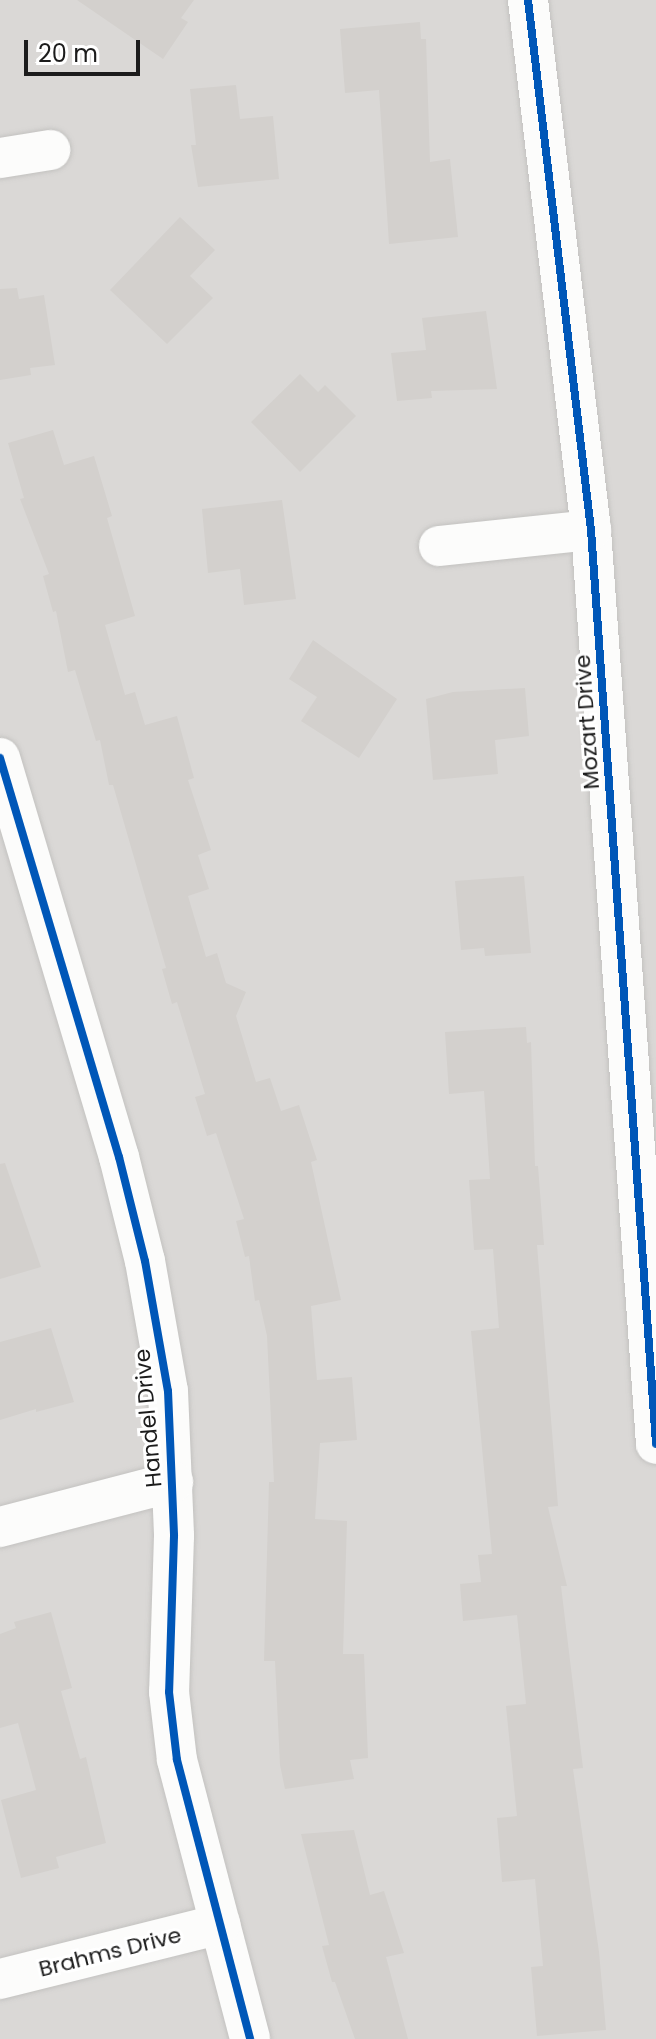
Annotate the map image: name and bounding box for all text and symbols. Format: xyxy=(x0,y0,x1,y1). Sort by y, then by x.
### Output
scale bar xyxy=(28,24,144,74)
text: 20 m xyxy=(38,37,98,70)
street label: Mozart Drive xyxy=(569,654,605,790)
street label: Handel Drive xyxy=(129,1348,167,1488)
street label: Brahms Drive xyxy=(36,1922,184,1982)

